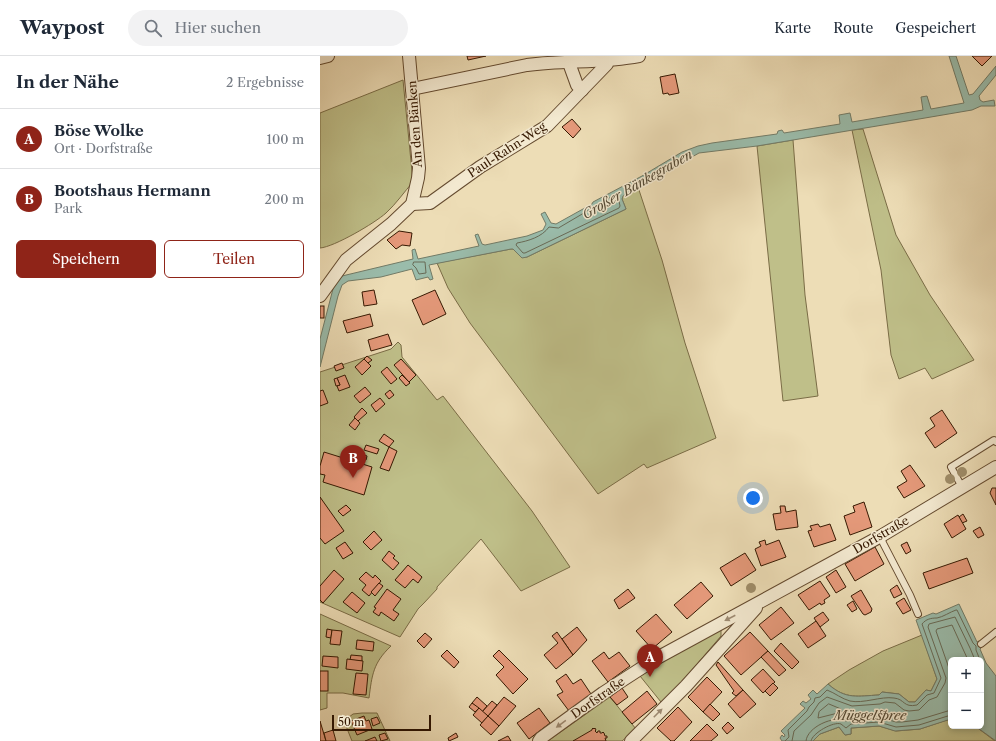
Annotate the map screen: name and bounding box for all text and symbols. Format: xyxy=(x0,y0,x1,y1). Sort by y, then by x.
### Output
search box xyxy=(128,10,408,46)
text: Waypost xyxy=(20,16,104,39)
icon: search xyxy=(142,17,164,39)
text: Hier suchen xyxy=(174,18,261,37)
text: Karte xyxy=(774,19,811,37)
text: Route xyxy=(833,19,873,37)
text: Gespeichert xyxy=(895,19,976,37)
text: In der Nähe xyxy=(16,72,119,92)
text: 2 Ergebnisse xyxy=(226,74,304,90)
street label: An den Bänken xyxy=(404,79,425,169)
street label: Paul-Rahn-Weg xyxy=(465,118,549,181)
text: Böse Wolke xyxy=(54,121,144,140)
text: A xyxy=(24,131,34,147)
text: 100 m xyxy=(266,131,304,147)
text: Ort · Dorfstraße xyxy=(54,140,153,156)
water label: Großer Bänkegraben xyxy=(579,146,695,222)
text: Bootshaus Hermann xyxy=(54,181,211,200)
text: B xyxy=(24,191,34,207)
text: 200 m xyxy=(264,191,304,207)
text: Park xyxy=(54,200,82,216)
button: Speichern xyxy=(16,240,156,278)
button: Teilen xyxy=(164,240,304,278)
pin: B xyxy=(340,445,366,478)
your location xyxy=(743,488,763,508)
street label: Dorfstraße xyxy=(850,512,912,557)
one-way arrow xyxy=(724,615,736,621)
pin: A xyxy=(637,644,663,677)
map controls xyxy=(948,657,984,729)
button: + xyxy=(948,657,984,693)
street label: Dorfstraße xyxy=(568,673,628,722)
button: − xyxy=(948,693,984,729)
water label: Müggelspree xyxy=(832,707,907,723)
one-way arrow xyxy=(654,709,663,718)
scale bar xyxy=(332,713,431,732)
text: 50 m xyxy=(338,715,364,729)
one-way arrow xyxy=(555,720,566,728)

